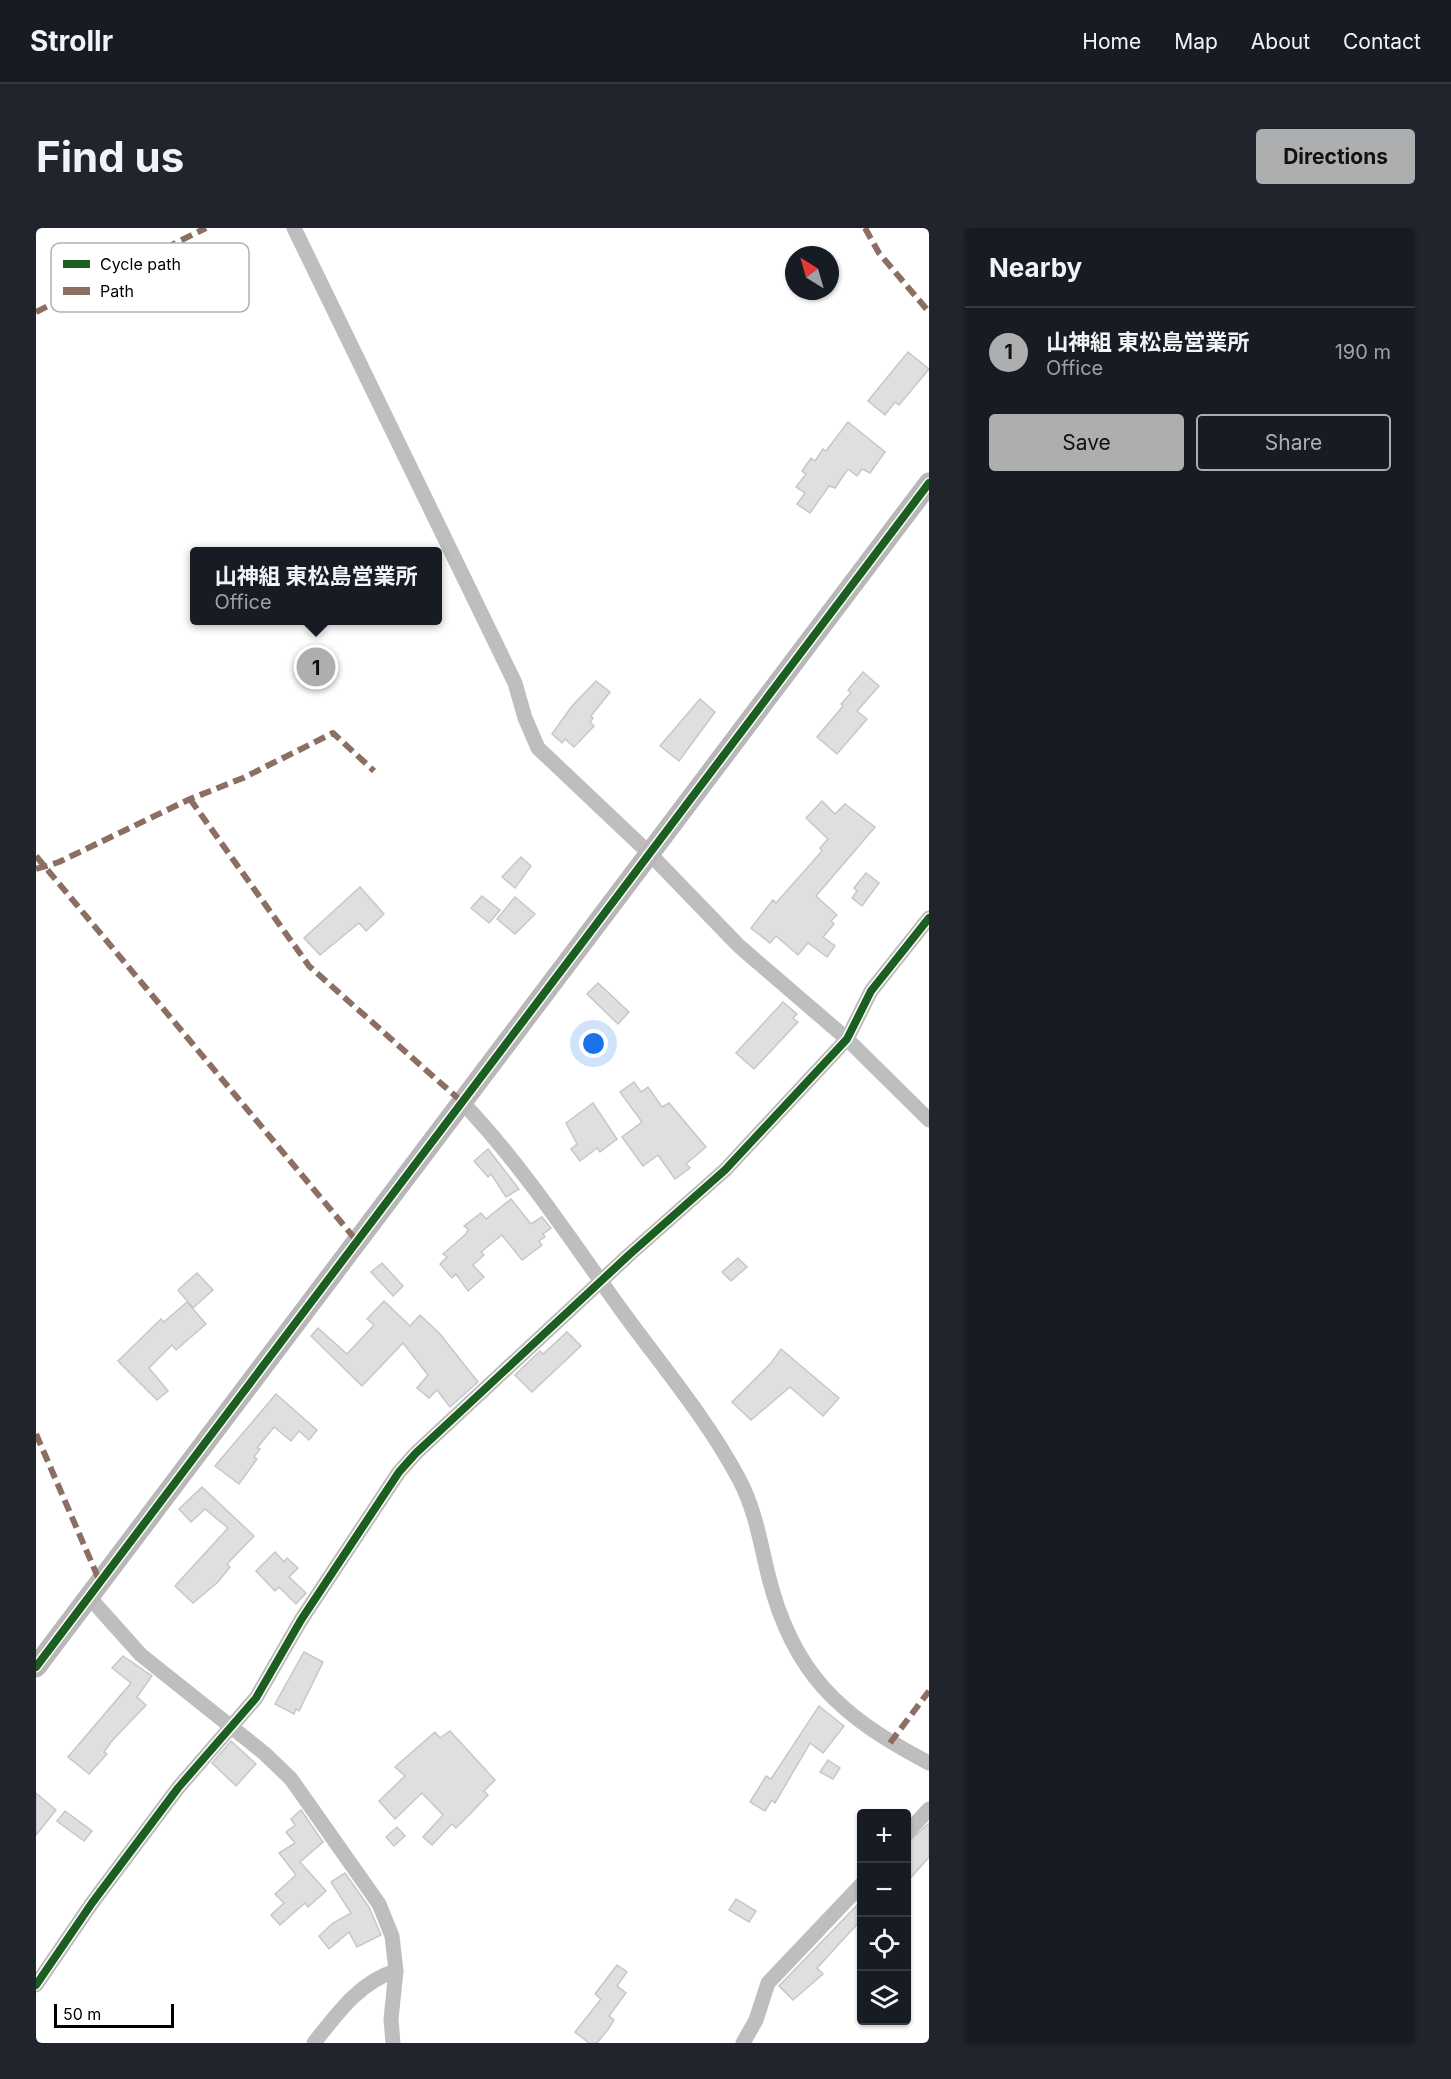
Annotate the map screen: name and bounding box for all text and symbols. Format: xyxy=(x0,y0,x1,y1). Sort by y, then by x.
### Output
text: Strollr xyxy=(30,24,113,58)
text: Home xyxy=(1082,29,1141,54)
text: Map xyxy=(1174,29,1218,54)
text: About xyxy=(1251,29,1310,54)
text: Contact xyxy=(1343,29,1421,54)
button: Directions xyxy=(1256,129,1415,184)
text: Find us xyxy=(36,131,184,182)
legend xyxy=(51,243,249,312)
north arrow xyxy=(785,246,839,300)
text: Nearby xyxy=(989,252,1082,283)
text: Cycle path xyxy=(100,254,181,274)
text: Path xyxy=(100,281,134,301)
text: 山神組 東松島営業所 xyxy=(1046,329,1249,355)
text: 1 xyxy=(1004,340,1013,364)
text: 190 m xyxy=(1335,340,1391,364)
text: Office xyxy=(1046,356,1103,380)
button: Save xyxy=(989,414,1184,471)
button: Share xyxy=(1196,414,1391,471)
popup xyxy=(190,547,442,625)
text: 山神組 東松島営業所 xyxy=(214,563,418,589)
text: Office xyxy=(214,590,272,614)
pin: 1 xyxy=(296,644,336,690)
your location xyxy=(579,1029,608,1058)
map controls xyxy=(857,1809,911,2025)
button: + xyxy=(857,1809,911,1863)
button: − xyxy=(857,1863,911,1917)
button: locate xyxy=(857,1917,911,1971)
button: layers xyxy=(857,1971,911,2025)
scale bar xyxy=(54,2001,174,2028)
text: 50 m xyxy=(63,2004,101,2024)

